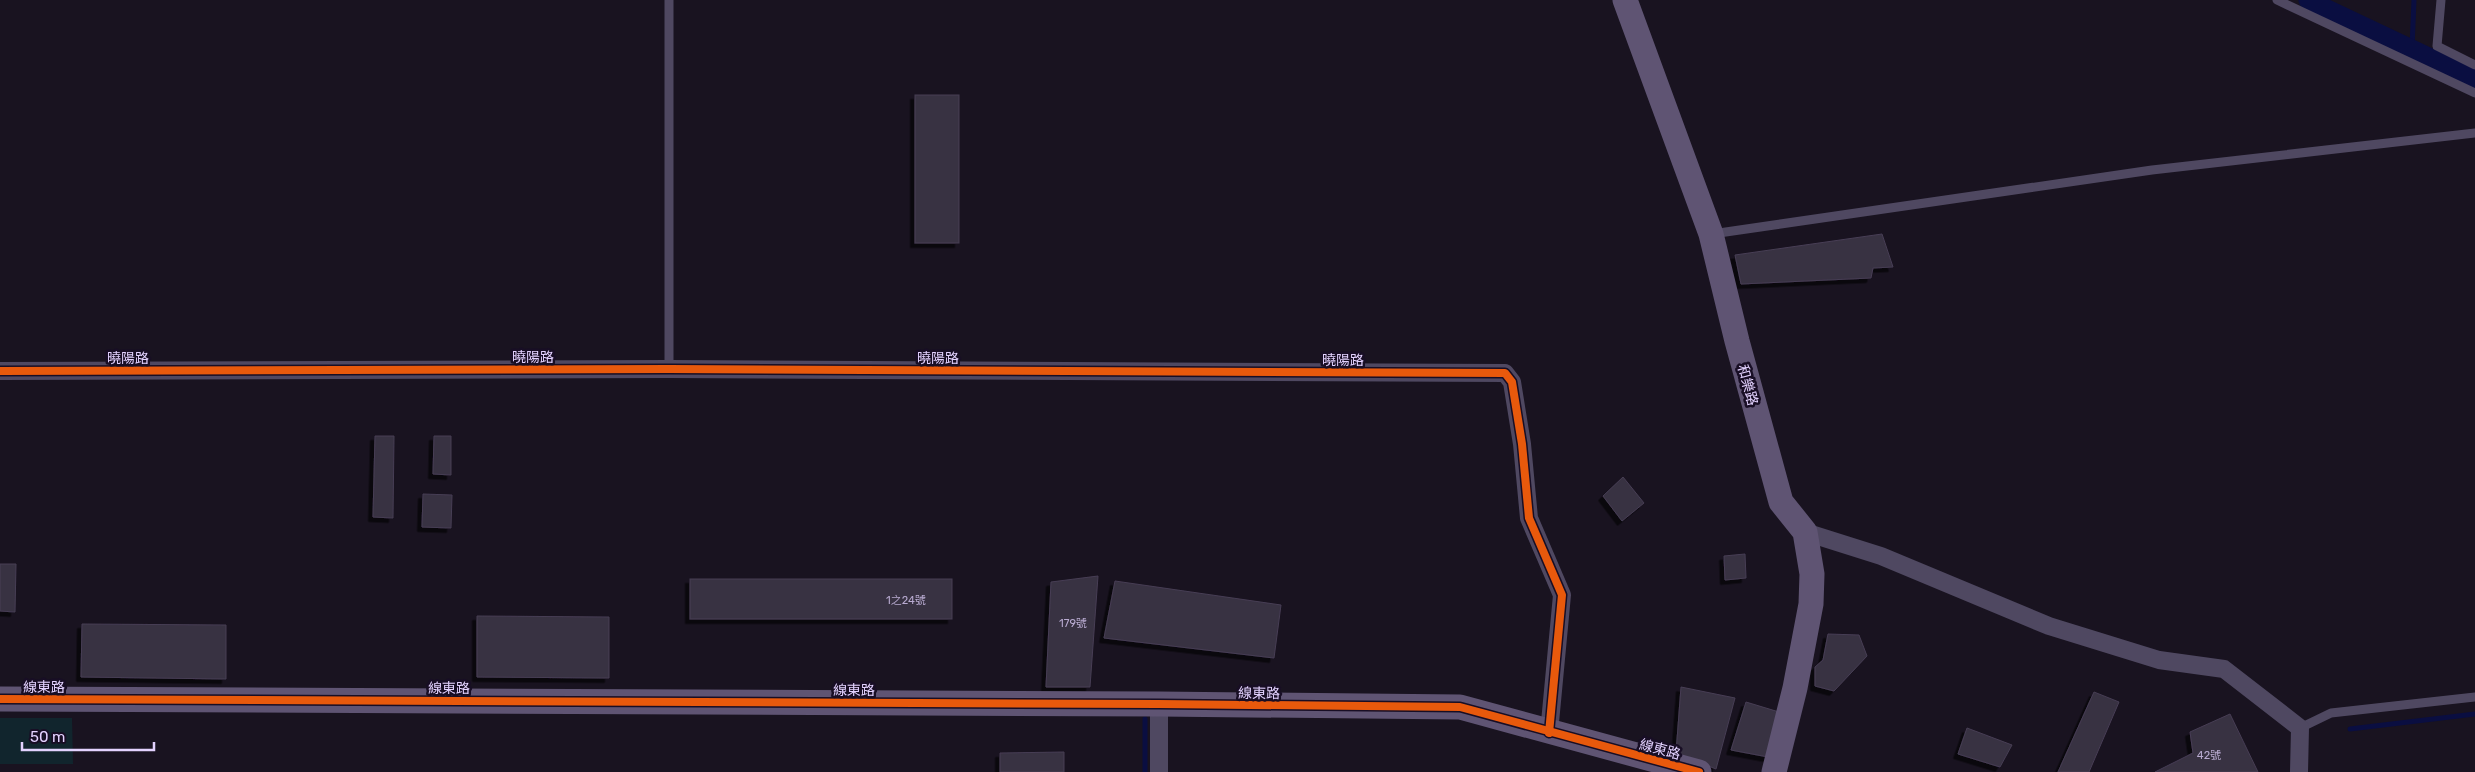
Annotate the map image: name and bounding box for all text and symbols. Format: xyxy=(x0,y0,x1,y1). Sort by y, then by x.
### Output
street label: 曉陽路 xyxy=(512,349,554,366)
street label: 曉陽路 xyxy=(107,350,149,367)
street label: 曉陽路 xyxy=(917,350,959,367)
street label: 曉陽路 xyxy=(1322,352,1364,369)
street label: 和樂路 xyxy=(1734,363,1761,408)
house number: 1之24號 xyxy=(886,594,926,607)
house number: 179號 xyxy=(1059,617,1087,630)
street label: 線東路 xyxy=(23,679,65,696)
street label: 線東路 xyxy=(428,680,470,697)
street label: 線東路 xyxy=(833,682,875,699)
street label: 線東路 xyxy=(1238,685,1280,702)
scale bar xyxy=(22,720,155,752)
text: 50 m xyxy=(30,728,65,746)
street label: 線東路 xyxy=(1637,736,1682,763)
house number: 42號 xyxy=(2197,749,2221,762)

